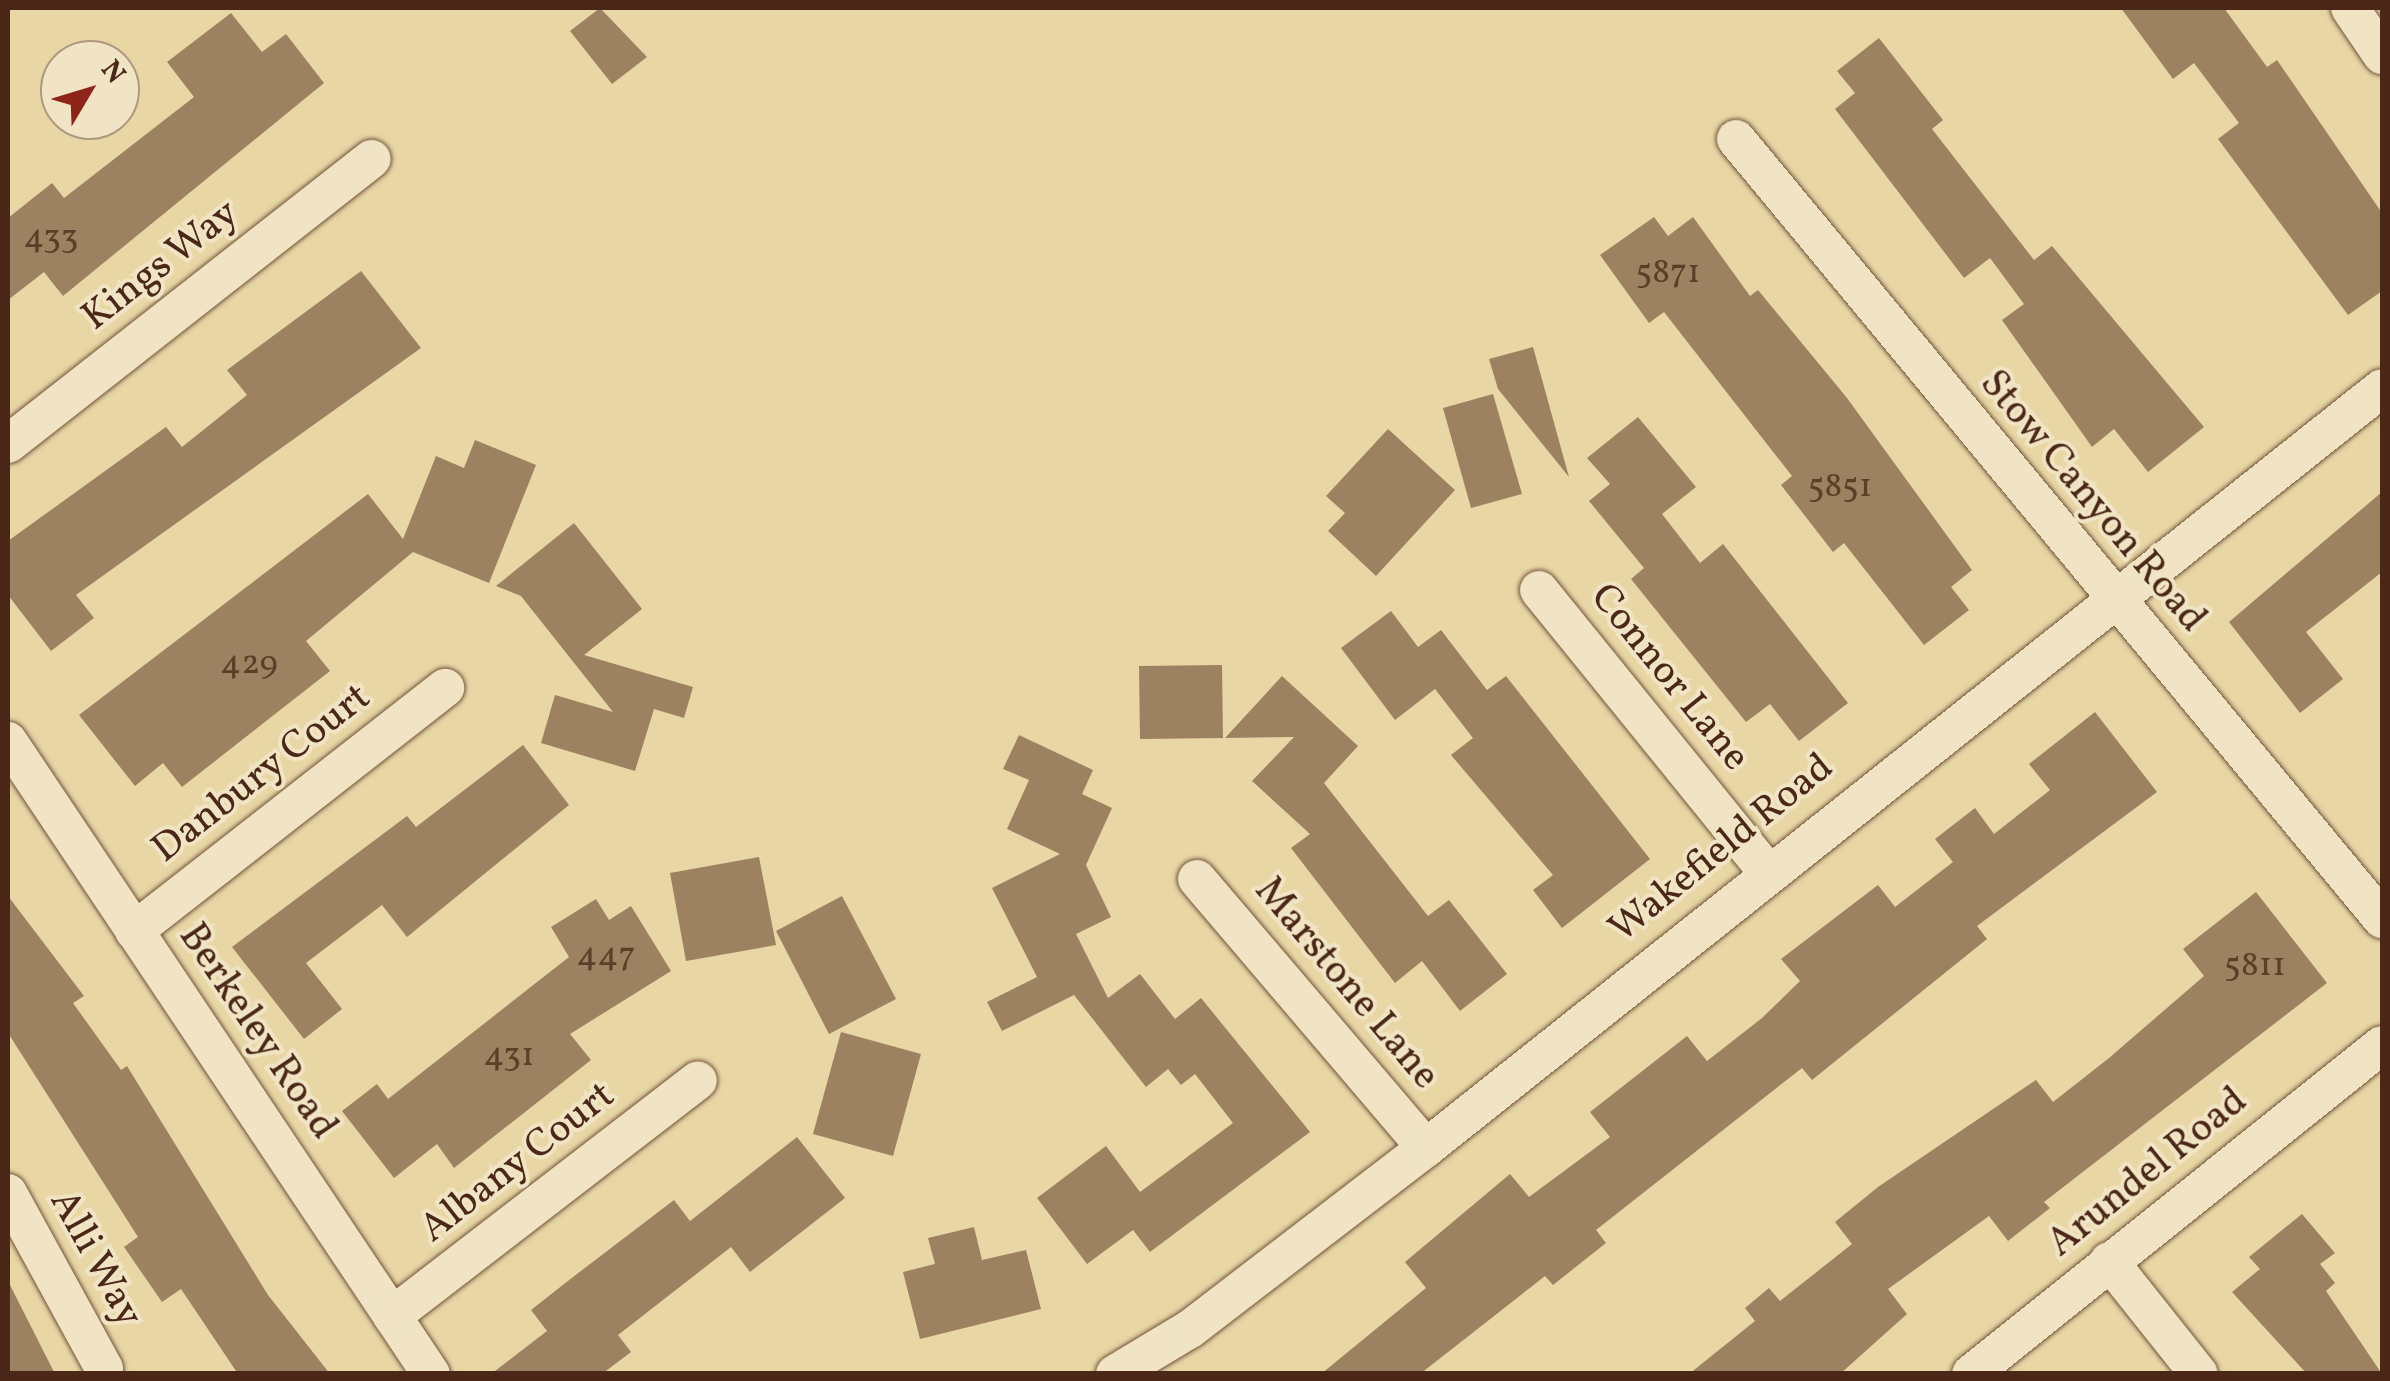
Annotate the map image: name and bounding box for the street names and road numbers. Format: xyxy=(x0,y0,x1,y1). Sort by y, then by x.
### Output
street label: Kings Way xyxy=(73,190,249,342)
street label: Stow Canyon Road xyxy=(1968,361,2216,643)
street label: Connor Lane xyxy=(1579,575,1759,781)
street label: Danbury Court xyxy=(143,674,381,874)
street label: Wakefield Road xyxy=(1600,744,1844,954)
street label: Marstone Lane xyxy=(1243,868,1449,1100)
street label: Berkeley Road xyxy=(167,914,347,1150)
street label: Albany Court xyxy=(411,1072,625,1254)
street label: Arundel Road xyxy=(2038,1078,2258,1268)
street label: Alli Way xyxy=(38,1182,152,1336)

